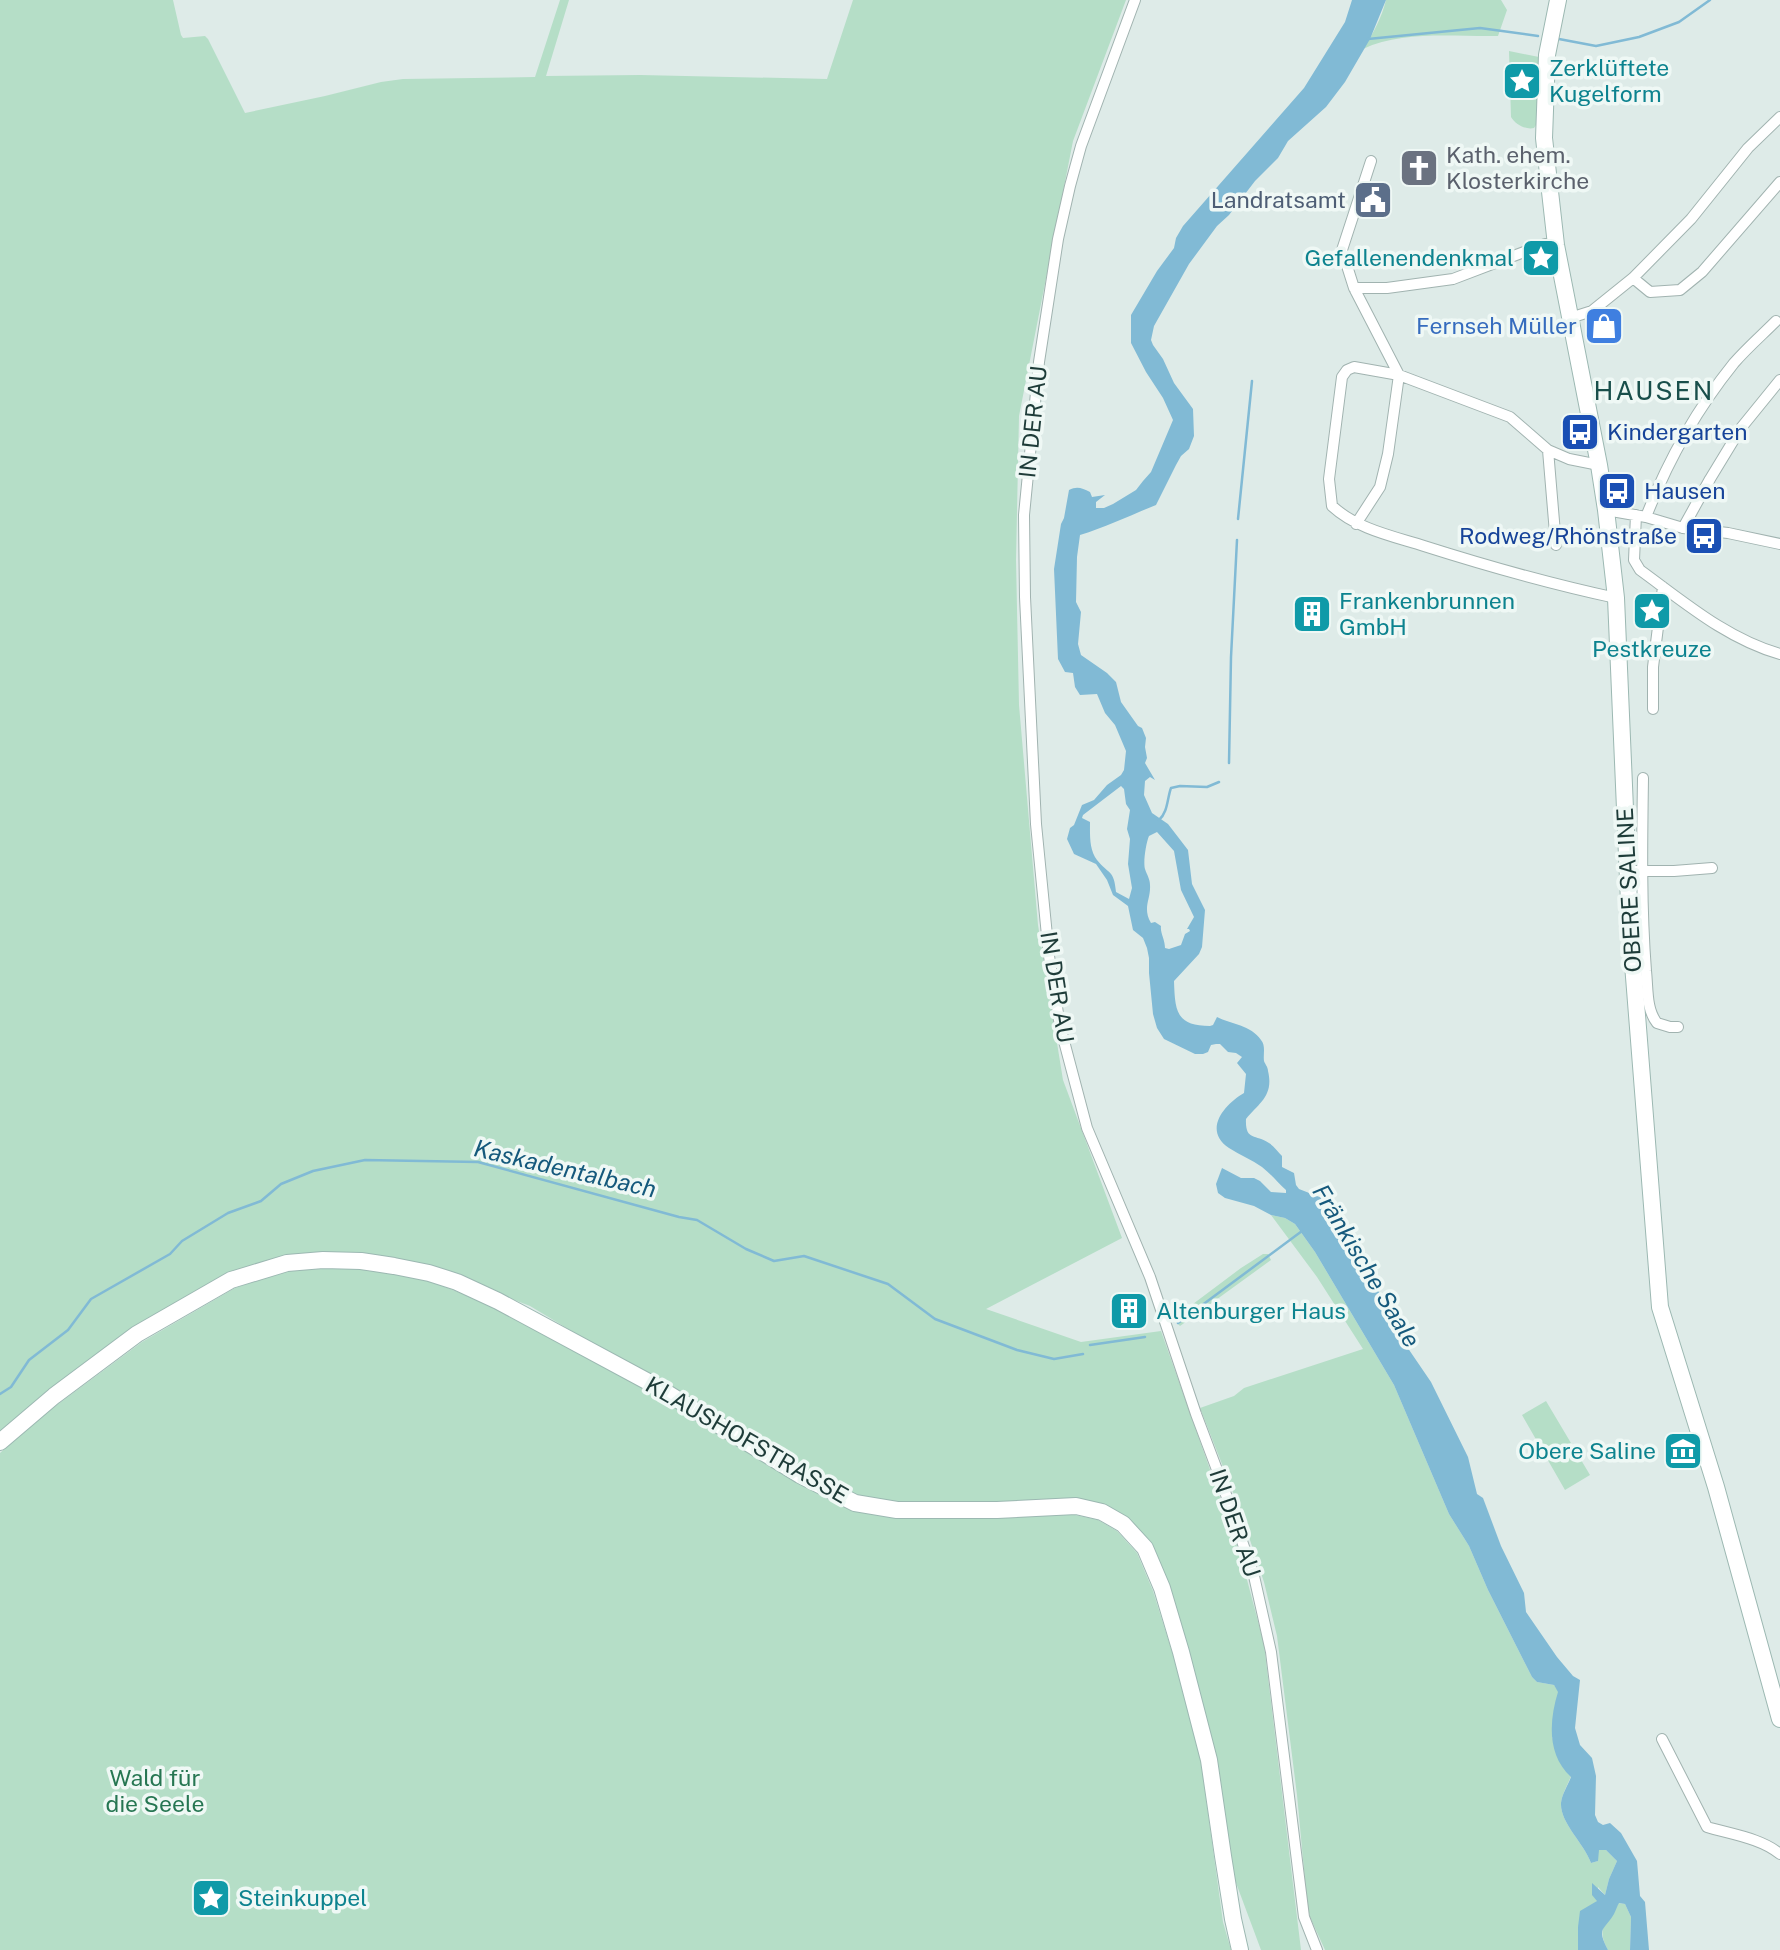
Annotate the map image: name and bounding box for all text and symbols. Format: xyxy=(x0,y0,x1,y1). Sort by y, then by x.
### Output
place label: Zerklüftete Kugelform xyxy=(1549,54,1669,107)
place icon: Zerklüftete Kugelform xyxy=(1501,60,1543,102)
place label: Kath. ehem. Klosterkirche xyxy=(1446,141,1589,194)
church icon: Kath. ehem. Klosterkirche xyxy=(1398,147,1440,189)
public building icon: Landratsamt xyxy=(1352,179,1394,221)
place label: Landratsamt xyxy=(1211,186,1346,213)
place icon: Gefallenendenkmal xyxy=(1520,237,1562,279)
place label: Gefallenendenkmal xyxy=(1305,244,1514,271)
shop icon: Fernseh Müller xyxy=(1583,305,1625,347)
place label: Fernseh Müller xyxy=(1416,312,1577,339)
street label: IN DER AU xyxy=(1013,365,1052,479)
district label: HAUSEN xyxy=(1594,375,1714,406)
bus stop icon: Kindergarten xyxy=(1559,411,1601,453)
place label: Kindergarten xyxy=(1607,418,1747,445)
bus stop icon: Hausen xyxy=(1596,470,1638,512)
place label: Hausen xyxy=(1644,477,1726,504)
bus stop icon: Rodweg/Rhönstraße xyxy=(1683,515,1725,557)
place label: Rodweg/Rhönstraße xyxy=(1459,522,1677,549)
place label: Frankenbrunnen GmbH xyxy=(1339,587,1515,640)
place icon: Pestkreuze xyxy=(1631,590,1673,632)
building icon: Frankenbrunnen GmbH xyxy=(1291,593,1333,635)
place label: Pestkreuze xyxy=(1592,635,1712,662)
street label: OBERE SALINE xyxy=(1611,807,1646,973)
street label: IN DER AU xyxy=(1035,929,1080,1045)
water label: Kaskadentalbach xyxy=(471,1133,659,1203)
water label: Fränkische Saale xyxy=(1307,1179,1427,1352)
building icon: Altenburger Haus xyxy=(1108,1290,1150,1332)
place label: Altenburger Haus xyxy=(1156,1297,1346,1324)
street label: KLAUSHOFSTRASSE xyxy=(641,1370,853,1509)
museum icon: Obere Saline xyxy=(1662,1430,1704,1472)
place label: Obere Saline xyxy=(1518,1437,1656,1464)
street label: IN DER AU xyxy=(1204,1465,1267,1580)
park label: Wald für die Seele xyxy=(106,1764,204,1817)
place icon: Steinkuppel xyxy=(190,1877,232,1919)
place label: Steinkuppel xyxy=(238,1884,367,1911)

